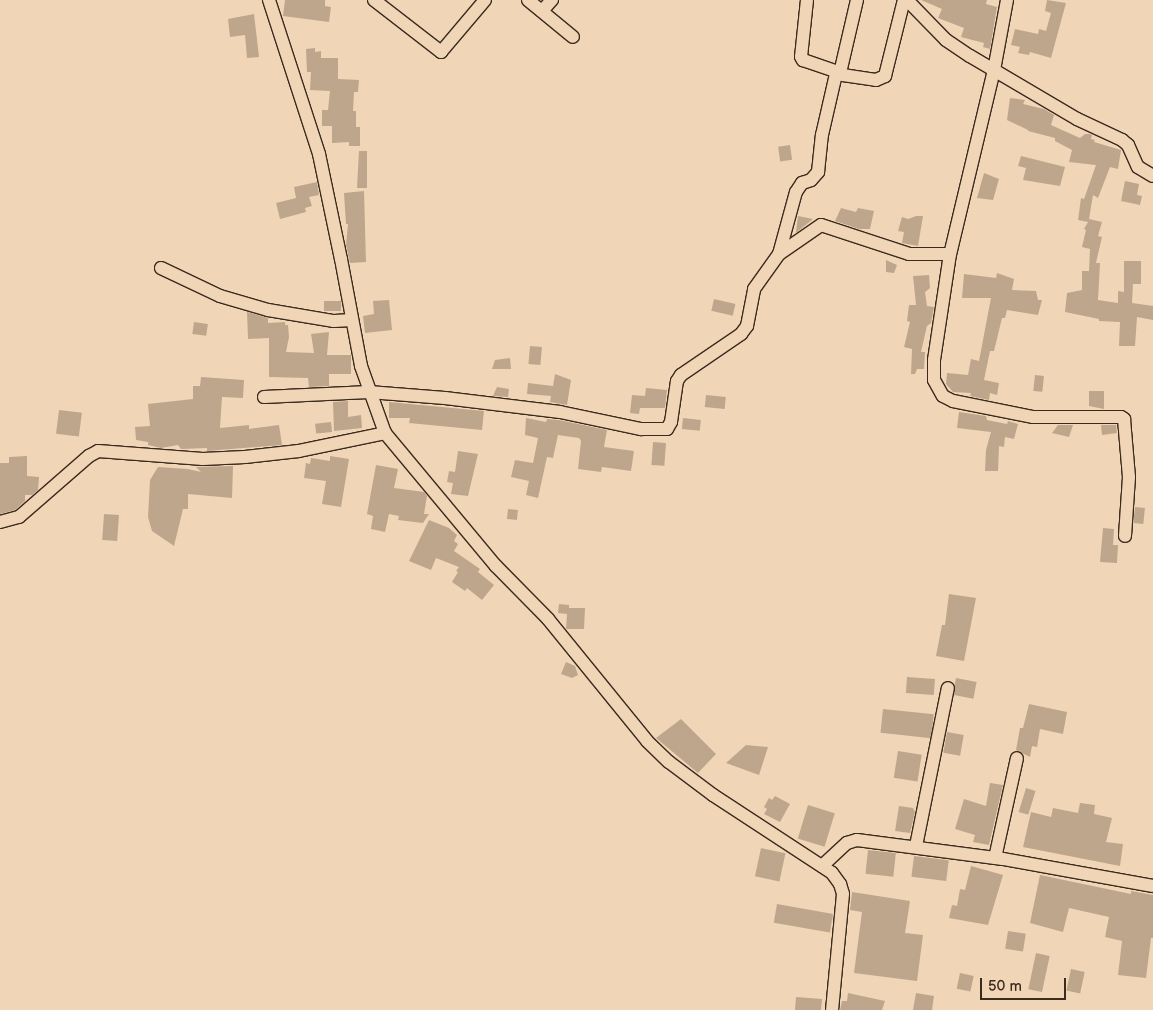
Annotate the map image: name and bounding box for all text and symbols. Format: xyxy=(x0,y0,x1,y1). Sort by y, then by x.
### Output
scale bar xyxy=(983,968,1069,1000)
text: 50 m xyxy=(988,977,1022,996)

